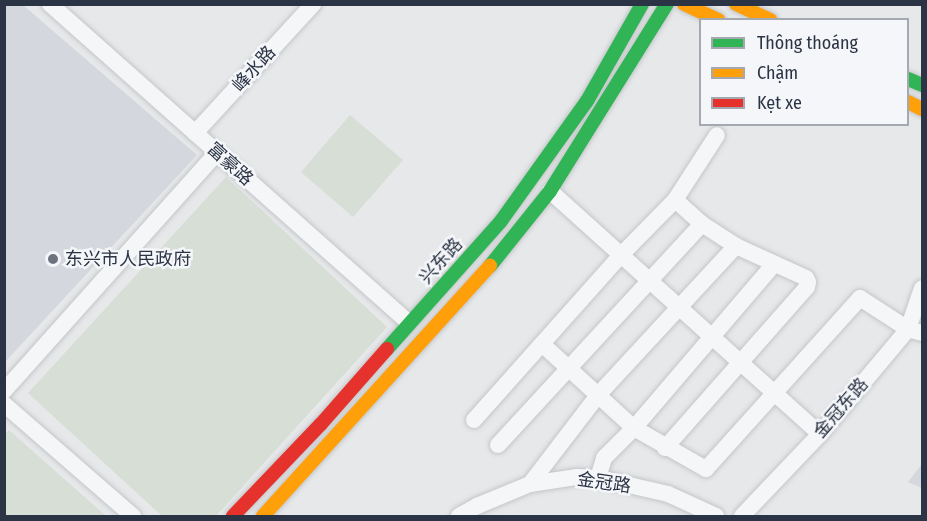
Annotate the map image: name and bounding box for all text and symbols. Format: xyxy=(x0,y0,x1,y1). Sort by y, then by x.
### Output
legend xyxy=(699,18,909,126)
text: Thông thoáng xyxy=(757,32,858,54)
street label: 峰水路 xyxy=(228,42,280,96)
text: Chậm xyxy=(757,62,798,84)
text: Kẹt xe xyxy=(757,92,802,114)
street label: 富豪路 xyxy=(203,138,257,190)
street label: 兴东路 xyxy=(415,234,467,288)
place label: 东兴市人民政府 xyxy=(65,248,191,270)
marker: 东兴市人民政府 xyxy=(46,252,60,266)
street label: 金冠东路 xyxy=(809,374,873,442)
street label: 金冠路 xyxy=(576,469,632,497)

